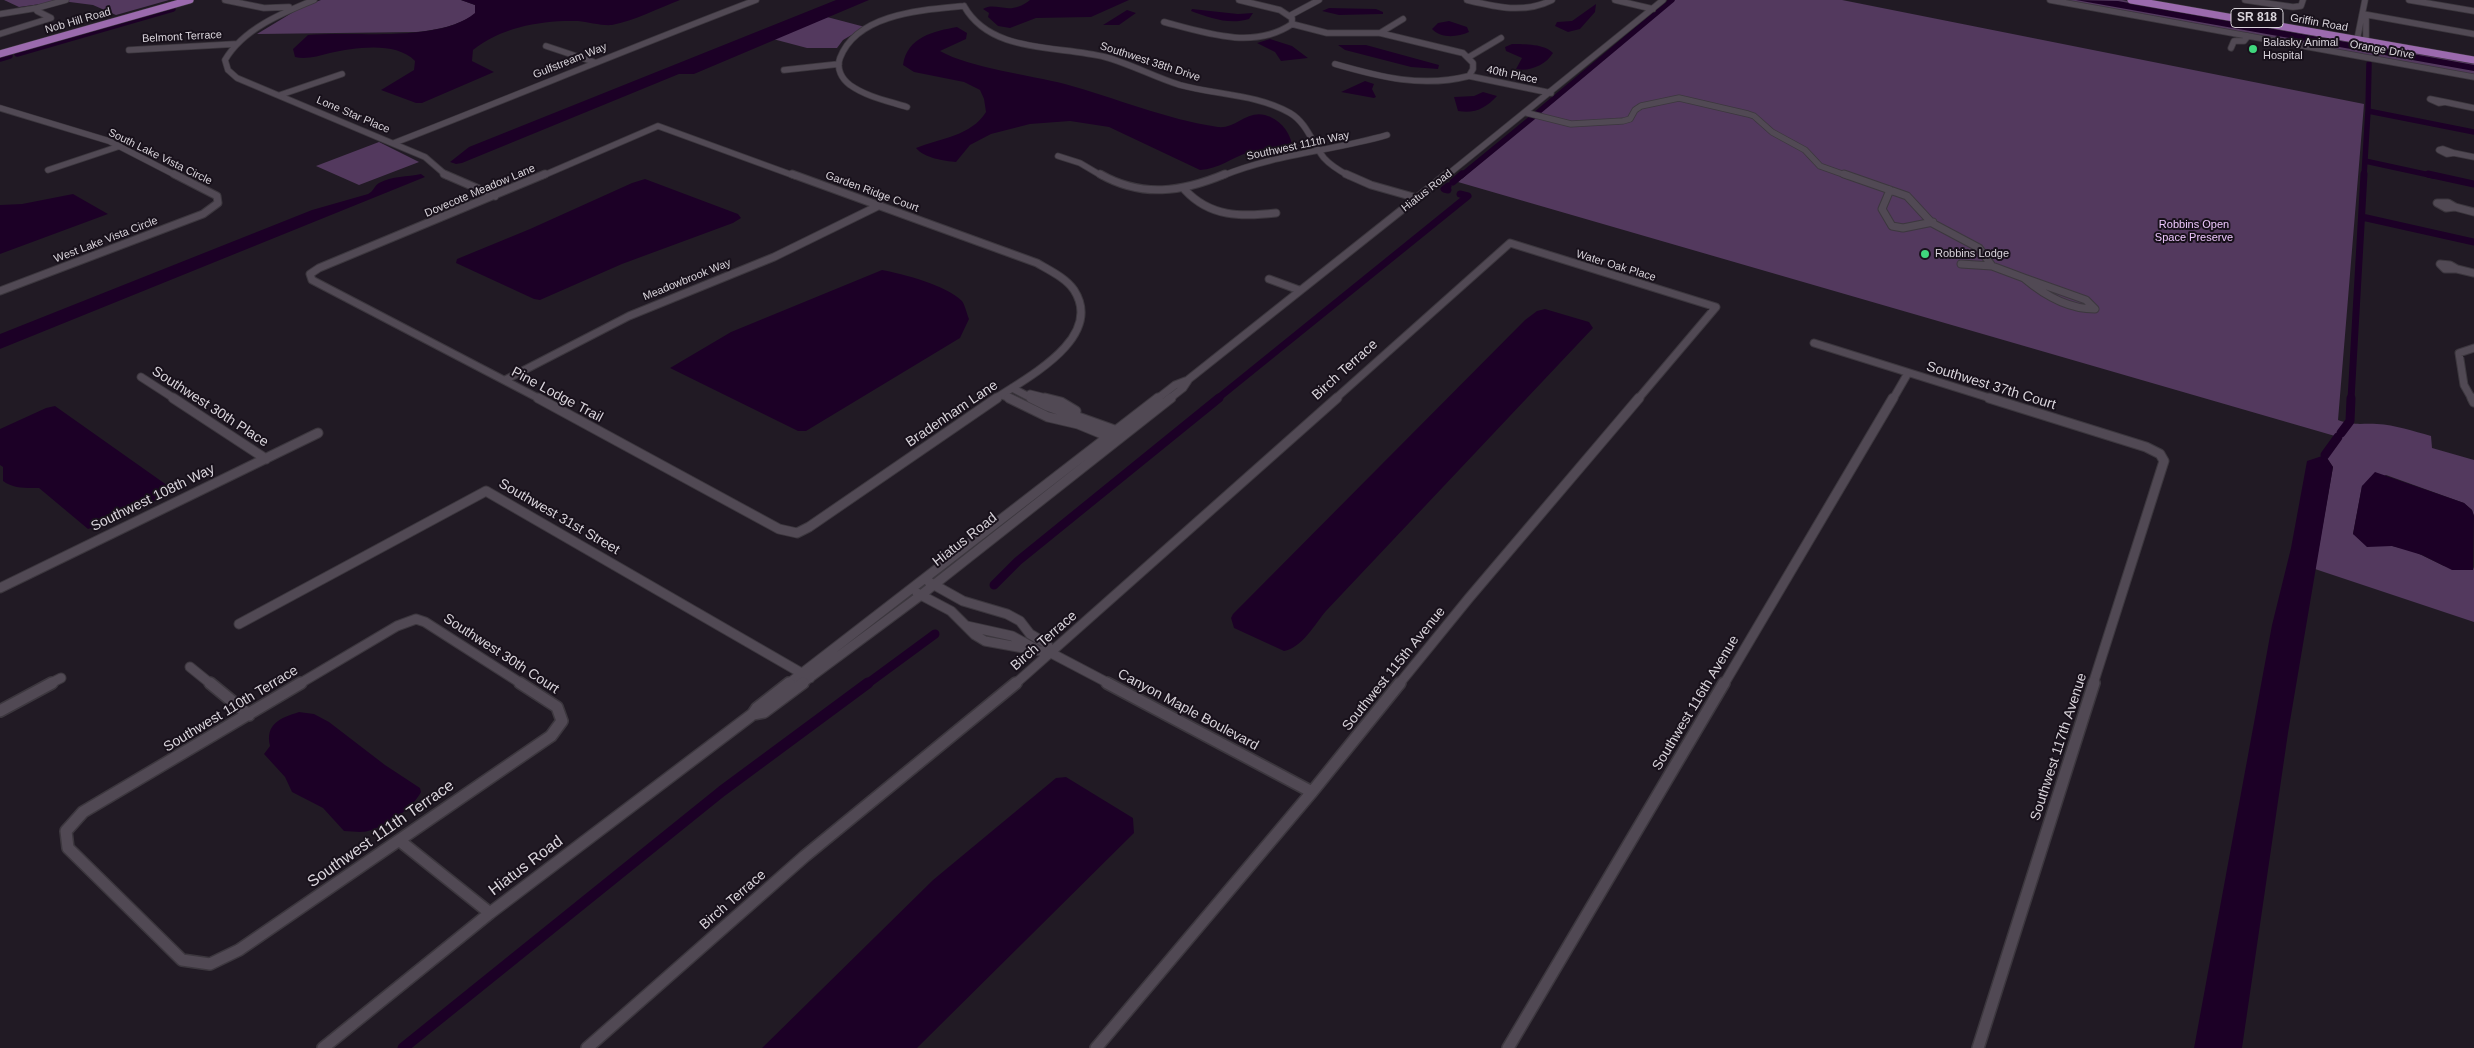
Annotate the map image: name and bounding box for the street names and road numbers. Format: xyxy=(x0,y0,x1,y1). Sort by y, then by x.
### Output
street label: Nob Hill Road xyxy=(44,5,112,37)
road number: SR 818 xyxy=(2231,8,2283,28)
street label: Griffin Road xyxy=(2289,11,2349,35)
street label: Belmont Terrace xyxy=(142,28,222,46)
street label: Orange Drive xyxy=(2349,38,2415,62)
street label: Gulfstream Way xyxy=(531,40,609,82)
street label: Southwest 38th Drive xyxy=(1098,40,1202,84)
street label: 40th Place xyxy=(1485,63,1539,87)
street label: Lone Star Place xyxy=(314,94,392,136)
street label: South Lake Vista Circle xyxy=(106,126,214,188)
street label: Southwest 111th Way xyxy=(1245,129,1351,163)
street label: Dovecote Meadow Lane xyxy=(423,162,537,220)
street label: Hiatus Road xyxy=(1399,167,1455,215)
street label: Garden Ridge Court xyxy=(823,169,921,215)
street label: West Lake Vista Circle xyxy=(52,214,160,266)
street label: Water Oak Place xyxy=(1575,248,1657,284)
street label: Meadowbrook Way xyxy=(641,256,733,304)
street label: Birch Terrace xyxy=(1309,336,1381,404)
street label: Southwest 37th Court xyxy=(1924,358,2058,414)
street label: Southwest 30th Place xyxy=(149,363,271,451)
street label: Pine Lodge Trail xyxy=(508,364,606,426)
street label: Bradenham Lane xyxy=(903,377,1001,451)
street label: Southwest 108th Way xyxy=(88,461,218,535)
street label: Southwest 31st Street xyxy=(495,475,623,559)
street label: Hiatus Road xyxy=(929,510,1001,570)
street label: Southwest 115th Avenue xyxy=(1339,604,1449,734)
street label: Birch Terrace xyxy=(1007,608,1081,674)
street label: Southwest 30th Court xyxy=(440,610,562,698)
street label: Southwest 116th Avenue xyxy=(1649,633,1743,773)
street label: Southwest 110th Terrace xyxy=(161,662,301,756)
street label: Canyon Maple Boulevard xyxy=(1115,666,1261,754)
street label: Southwest 117th Avenue xyxy=(2027,671,2091,823)
street label: Southwest 111th Terrace xyxy=(304,776,458,892)
street label: Hiatus Road xyxy=(485,832,567,900)
street label: Birch Terrace xyxy=(696,867,770,933)

